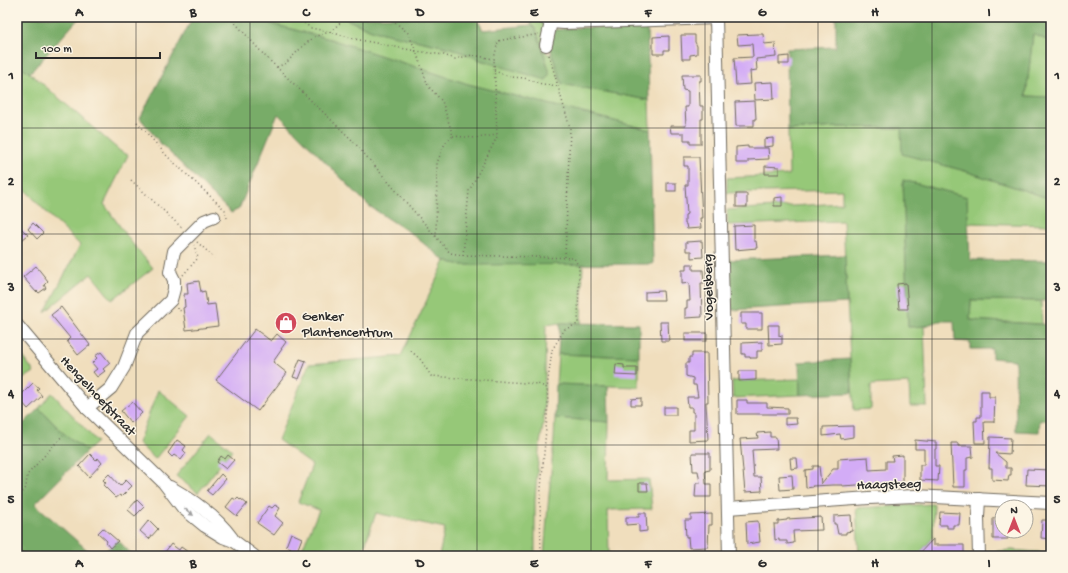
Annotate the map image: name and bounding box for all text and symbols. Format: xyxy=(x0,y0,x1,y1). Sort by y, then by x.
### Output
text: A xyxy=(74,6,84,21)
text: B xyxy=(189,6,198,21)
text: C xyxy=(301,6,311,21)
text: D xyxy=(415,6,425,21)
text: E xyxy=(530,6,539,21)
text: F xyxy=(644,6,653,21)
text: G xyxy=(758,6,767,21)
text: H xyxy=(871,6,879,21)
text: I xyxy=(987,6,991,21)
scale bar xyxy=(36,34,160,60)
text: 100 m xyxy=(41,43,72,57)
text: 1 xyxy=(7,69,14,84)
text: 1 xyxy=(1053,69,1060,84)
text: 2 xyxy=(8,175,15,190)
text: 2 xyxy=(1054,175,1061,190)
street label: Vogelsberg xyxy=(700,254,719,321)
text: 3 xyxy=(7,281,15,296)
text: 3 xyxy=(1053,281,1061,296)
place label: Genker Plantencentrum xyxy=(301,309,393,342)
shop icon: Genker Plantencentrum xyxy=(273,310,299,336)
street label: Hengelhoefstraat xyxy=(56,353,140,441)
text: 4 xyxy=(7,387,15,402)
text: 4 xyxy=(1053,387,1061,402)
street label: Haagsteeg xyxy=(856,476,922,495)
text: 5 xyxy=(8,493,15,508)
text: 5 xyxy=(1054,493,1061,508)
north arrow xyxy=(994,499,1034,539)
text: N xyxy=(1010,505,1018,517)
one-way arrow xyxy=(183,508,194,517)
text: A xyxy=(74,557,84,572)
text: B xyxy=(189,557,198,572)
text: C xyxy=(301,557,311,572)
text: D xyxy=(415,557,425,572)
text: E xyxy=(530,557,539,572)
text: F xyxy=(644,557,653,572)
text: G xyxy=(758,557,767,572)
text: H xyxy=(871,557,879,572)
text: I xyxy=(987,557,991,572)

